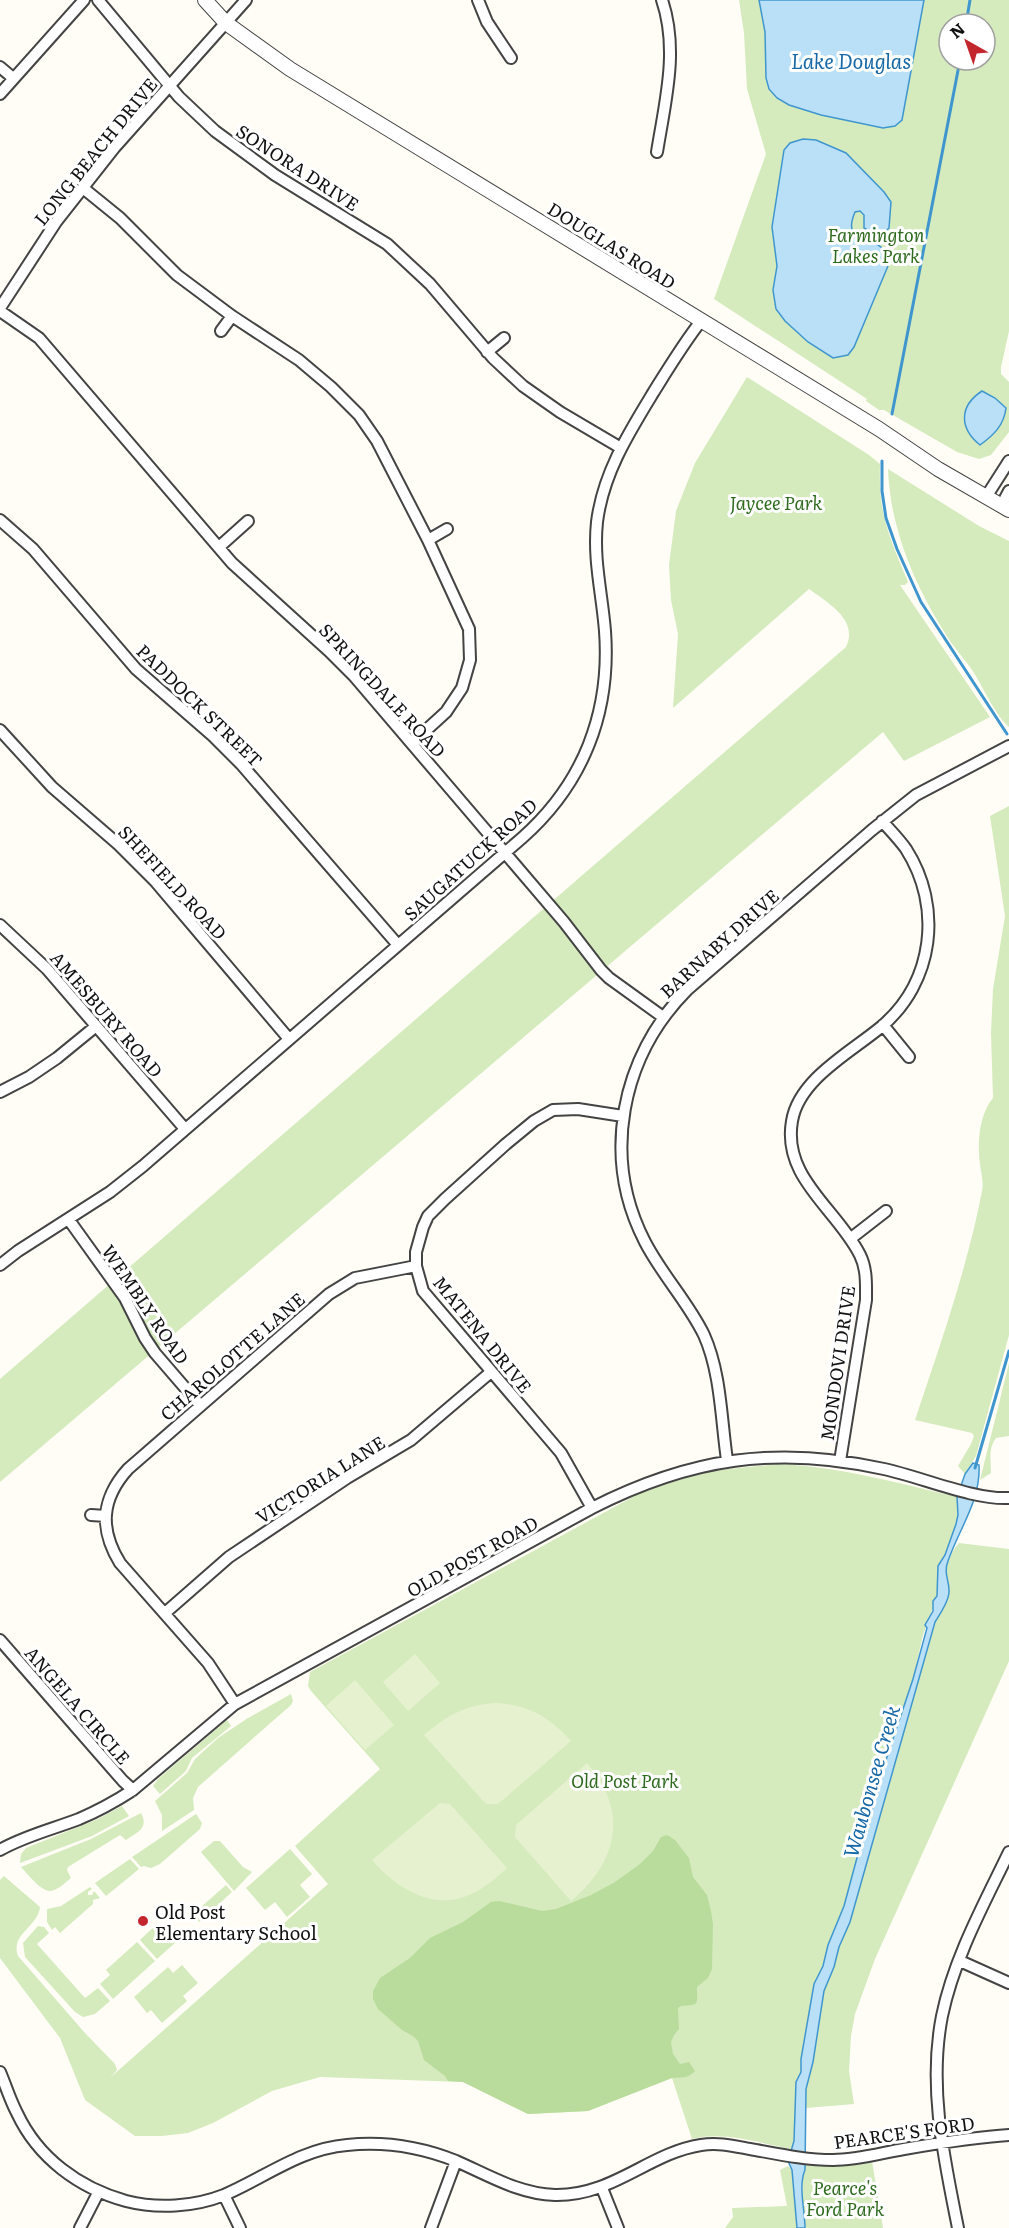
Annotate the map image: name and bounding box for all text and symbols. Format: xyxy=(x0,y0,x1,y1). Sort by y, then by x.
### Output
north arrow xyxy=(937,12,997,72)
text: N xyxy=(944,16,970,43)
water label: Lake Douglas xyxy=(791,45,911,75)
street label: LONG BEACH DRIVE xyxy=(27,71,163,231)
street label: SONORA DRIVE xyxy=(231,117,365,217)
street label: DOUGLAS ROAD xyxy=(543,195,681,295)
park label: Farmington Lakes Park xyxy=(828,221,925,269)
park label: Jaycee Park xyxy=(730,489,822,516)
street label: SPRINGDALE ROAD xyxy=(313,617,453,763)
street label: PADDOCK STREET xyxy=(131,638,269,772)
street label: SAUGATUCK ROAD xyxy=(397,791,543,927)
street label: SHEFIELD ROAD xyxy=(113,819,233,945)
street label: BARNABY DRIVE xyxy=(654,882,784,1004)
street label: AMESBURY ROAD xyxy=(44,945,170,1083)
street label: WEMBLY ROAD xyxy=(96,1239,196,1369)
street label: MATENA DRIVE xyxy=(427,1269,539,1399)
street label: MONDOVI DRIVE xyxy=(813,1284,861,1442)
street label: CHAROLOTTE LANE xyxy=(154,1285,310,1427)
street label: VICTORIA LANE xyxy=(250,1428,390,1530)
street label: OLD POST ROAD xyxy=(401,1509,543,1603)
street label: ANGELA CIRCLE xyxy=(19,1640,137,1770)
water label: Waubonsee Creek xyxy=(834,1701,906,1861)
park label: Old Post Park xyxy=(571,1767,679,1794)
place label: Old Post Elementary School xyxy=(155,1898,317,1946)
marker: Old Post Elementary School xyxy=(136,1914,150,1928)
street label: PEARCE'S FORD xyxy=(832,2109,976,2155)
park label: Pearce's Ford Park xyxy=(806,2174,884,2222)

